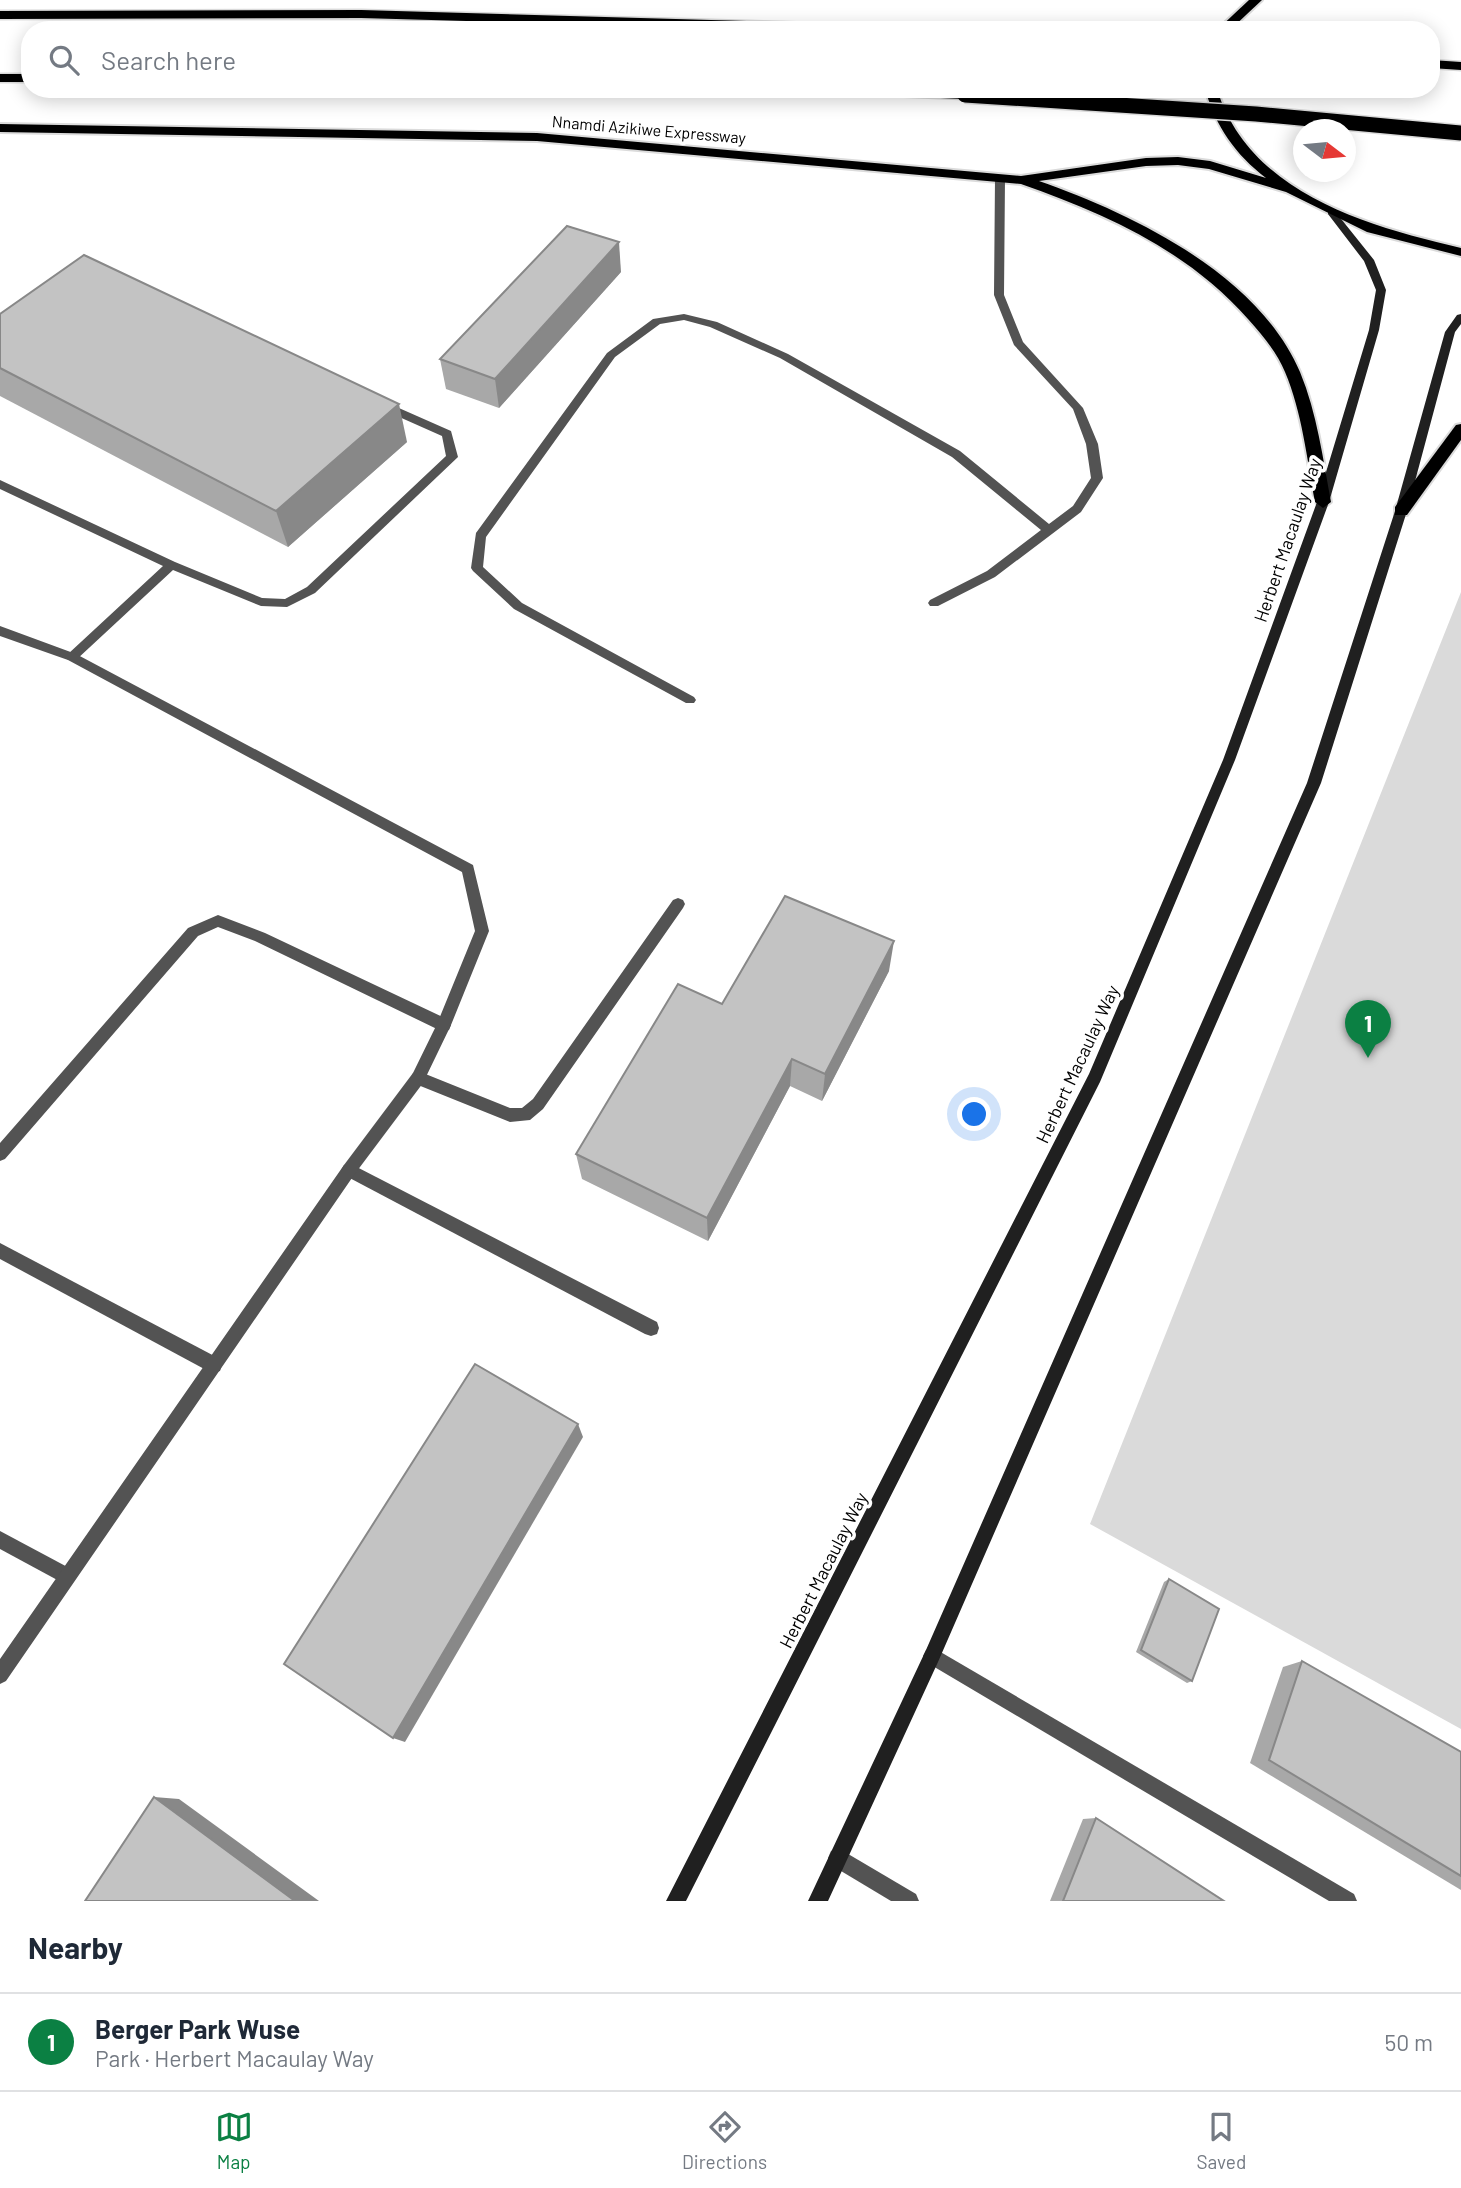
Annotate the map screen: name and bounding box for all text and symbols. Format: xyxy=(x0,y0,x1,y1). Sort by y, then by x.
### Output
search box xyxy=(21,21,1440,98)
icon: search xyxy=(45,41,83,79)
text: Search here xyxy=(101,44,236,75)
street label: Nnamdi Azikiwe Expressway xyxy=(551,111,747,147)
north arrow xyxy=(1293,119,1356,182)
street label: Herbert Macaulay Way xyxy=(1249,455,1325,625)
street label: Herbert Macaulay Way xyxy=(1031,981,1123,1147)
pin: 1 xyxy=(1345,1000,1391,1058)
your location xyxy=(957,1097,991,1131)
street label: Herbert Macaulay Way xyxy=(774,1488,872,1652)
text: Nearby xyxy=(28,1929,123,1965)
text: Berger Park Wuse xyxy=(95,2013,300,2044)
text: 1 xyxy=(47,2028,55,2056)
text: 50 m xyxy=(1385,2028,1433,2056)
text: Park · Herbert Macaulay Way xyxy=(95,2044,374,2072)
tab: Map xyxy=(215,2108,253,2173)
tab: Directions xyxy=(682,2108,767,2173)
tab: Saved xyxy=(1196,2108,1246,2173)

